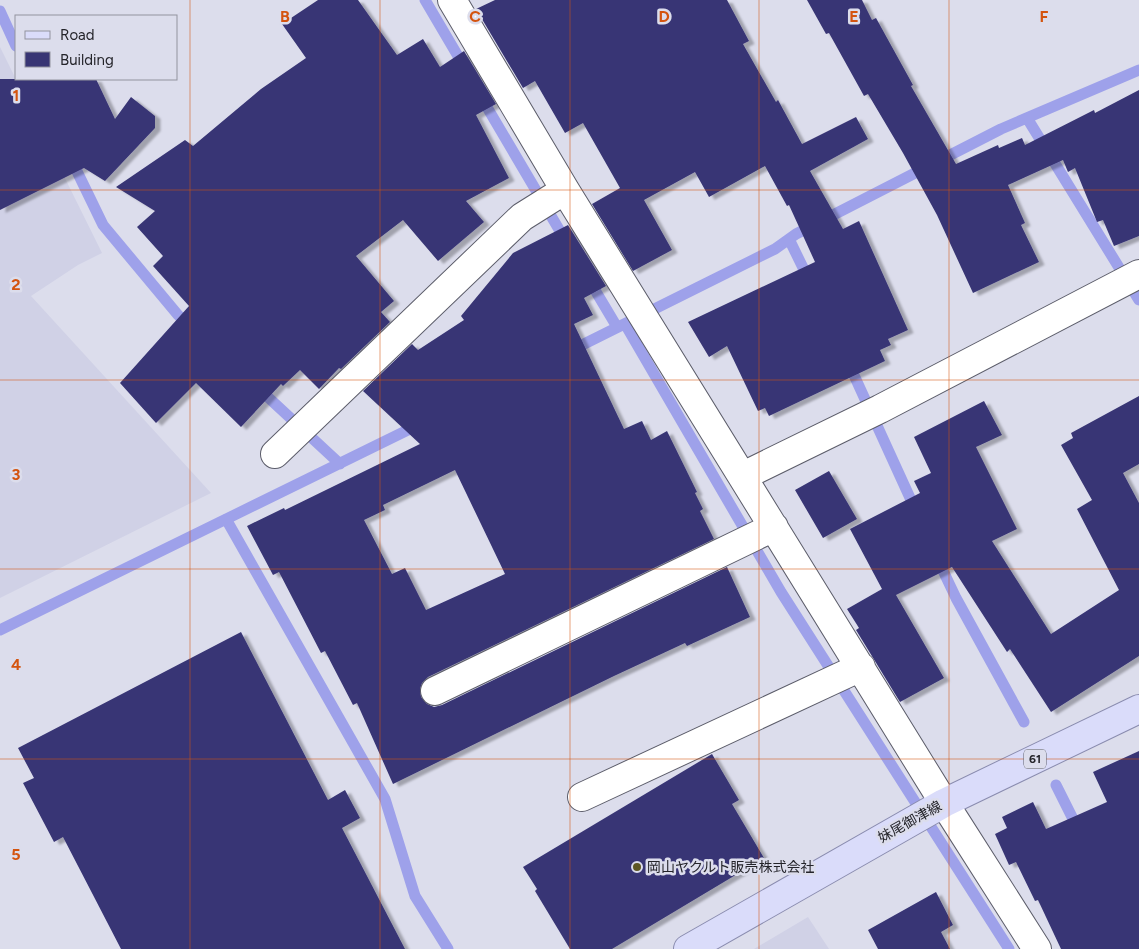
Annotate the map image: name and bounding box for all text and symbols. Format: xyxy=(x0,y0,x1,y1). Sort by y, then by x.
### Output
text: B xyxy=(280,7,290,26)
text: C xyxy=(469,7,481,26)
text: D xyxy=(658,7,670,26)
text: E xyxy=(849,7,859,26)
text: F xyxy=(1040,7,1049,26)
legend xyxy=(15,15,178,80)
text: Road xyxy=(60,26,95,44)
text: Building xyxy=(60,51,114,69)
text: 1 xyxy=(13,86,19,105)
text: 2 xyxy=(11,275,21,294)
text: 3 xyxy=(12,465,21,484)
text: 4 xyxy=(11,655,21,674)
road number: 61 xyxy=(1024,750,1046,769)
street label: 妹尾御津線 xyxy=(875,798,945,846)
text: 5 xyxy=(11,845,21,864)
place label: 岡山ヤクルト販売株式会社 xyxy=(647,859,815,876)
marker: 岡山ヤクルト販売株式会社 xyxy=(631,861,643,873)

